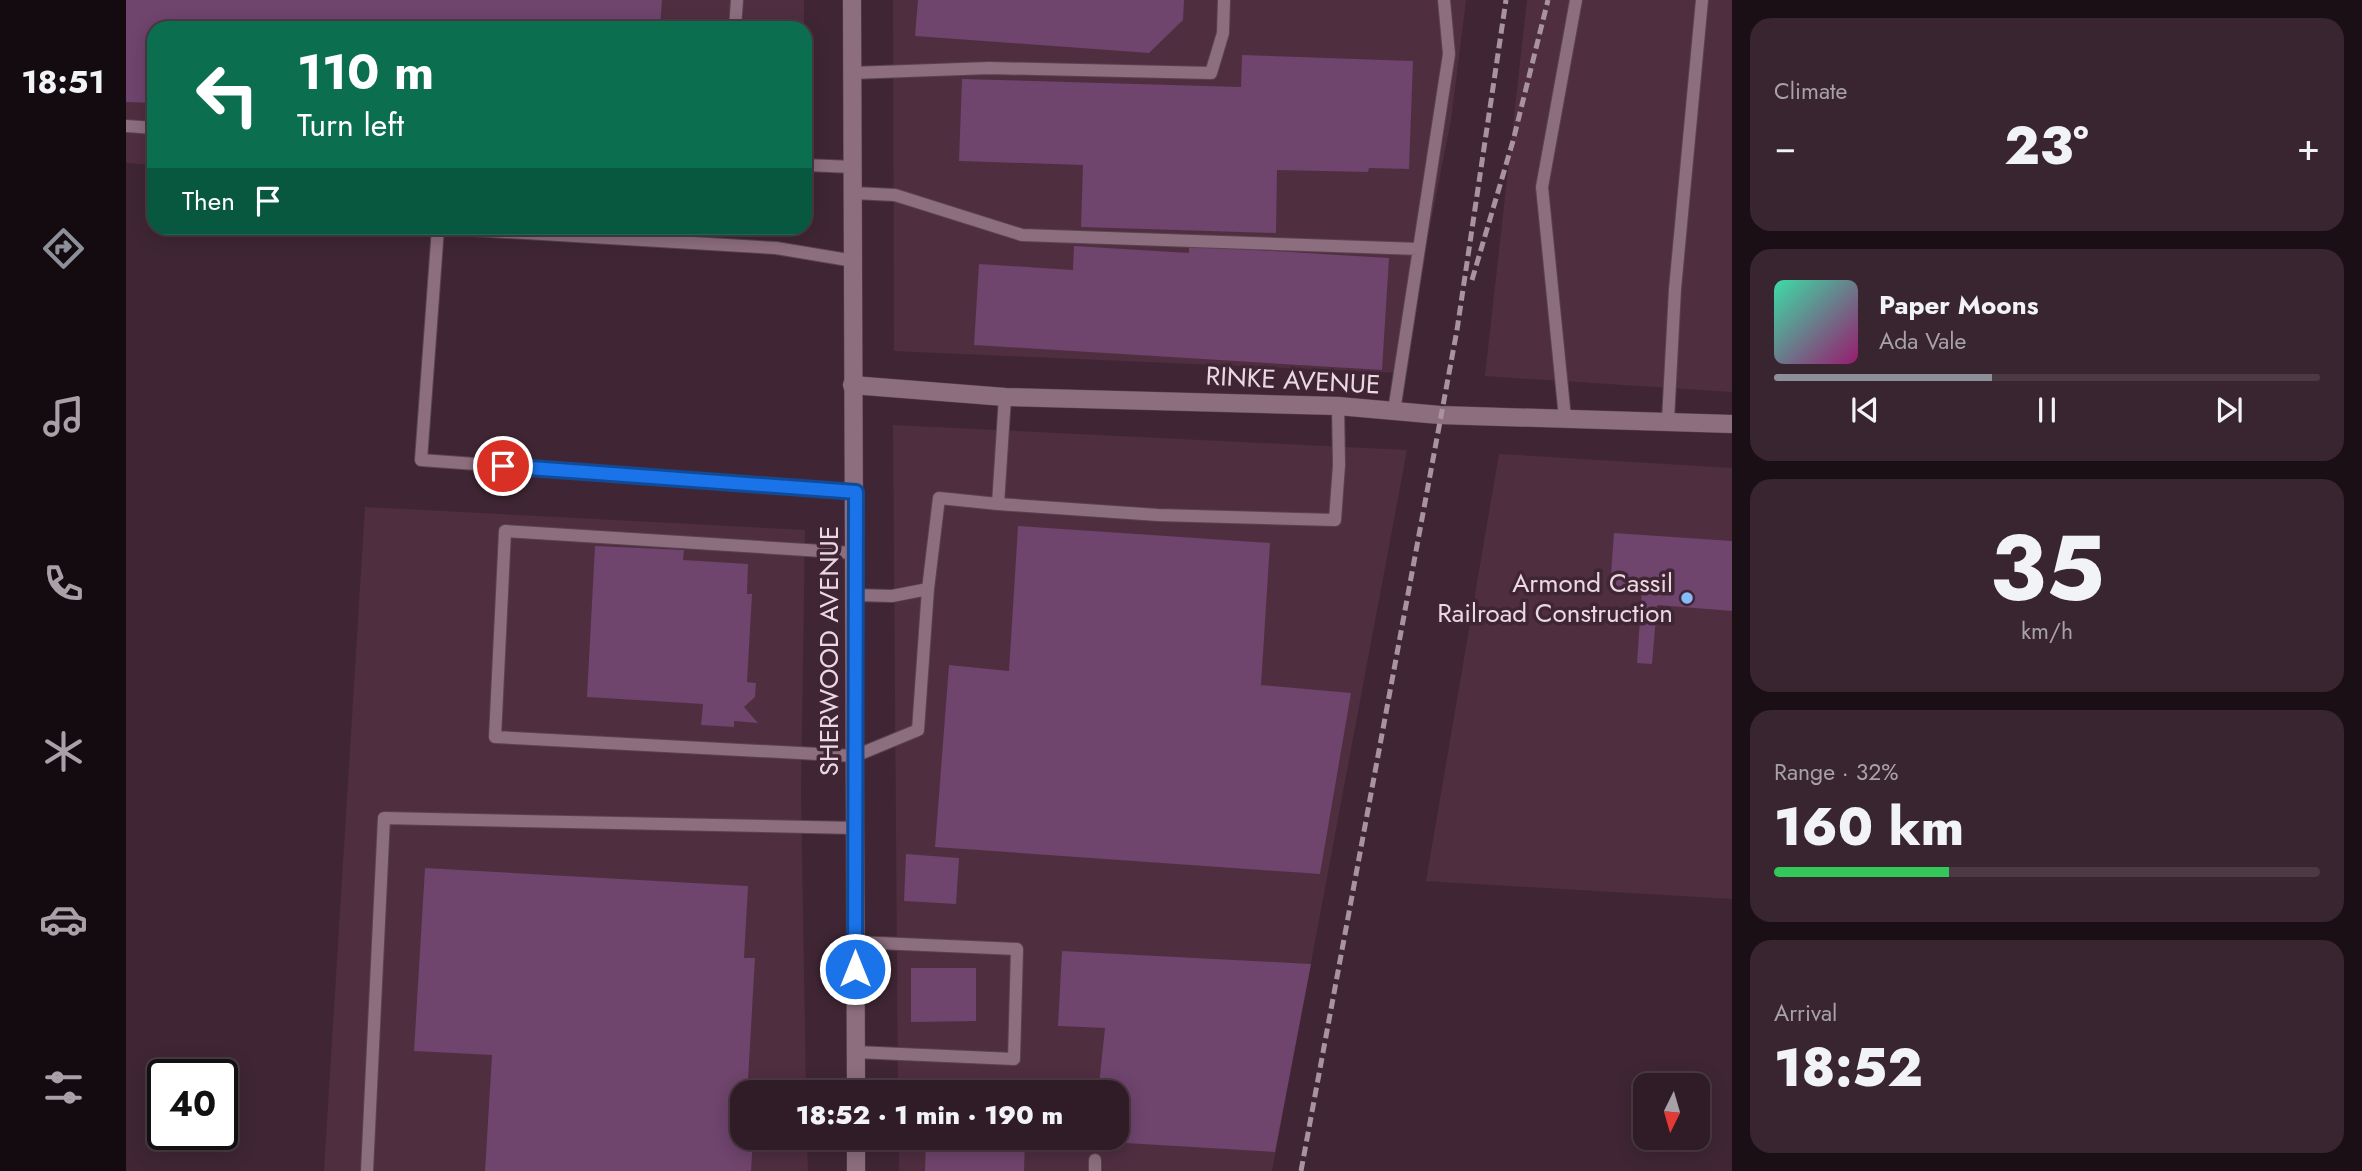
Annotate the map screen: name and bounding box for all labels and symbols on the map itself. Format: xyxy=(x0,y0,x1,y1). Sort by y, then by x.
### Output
street label: RINKE AVENUE xyxy=(1205,356,1381,404)
pin xyxy=(473,436,533,496)
street label: SHERWOOD AVENUE xyxy=(810,526,848,776)
place label: Armond Cassil Railroad Construction xyxy=(1437,564,1673,632)
marker: Armond Cassil Railroad Construction xyxy=(1679,590,1695,606)
position arrow xyxy=(818,932,892,1006)
speed limit sign: 40 xyxy=(147,1059,238,1150)
north arrow xyxy=(1633,1073,1710,1150)

